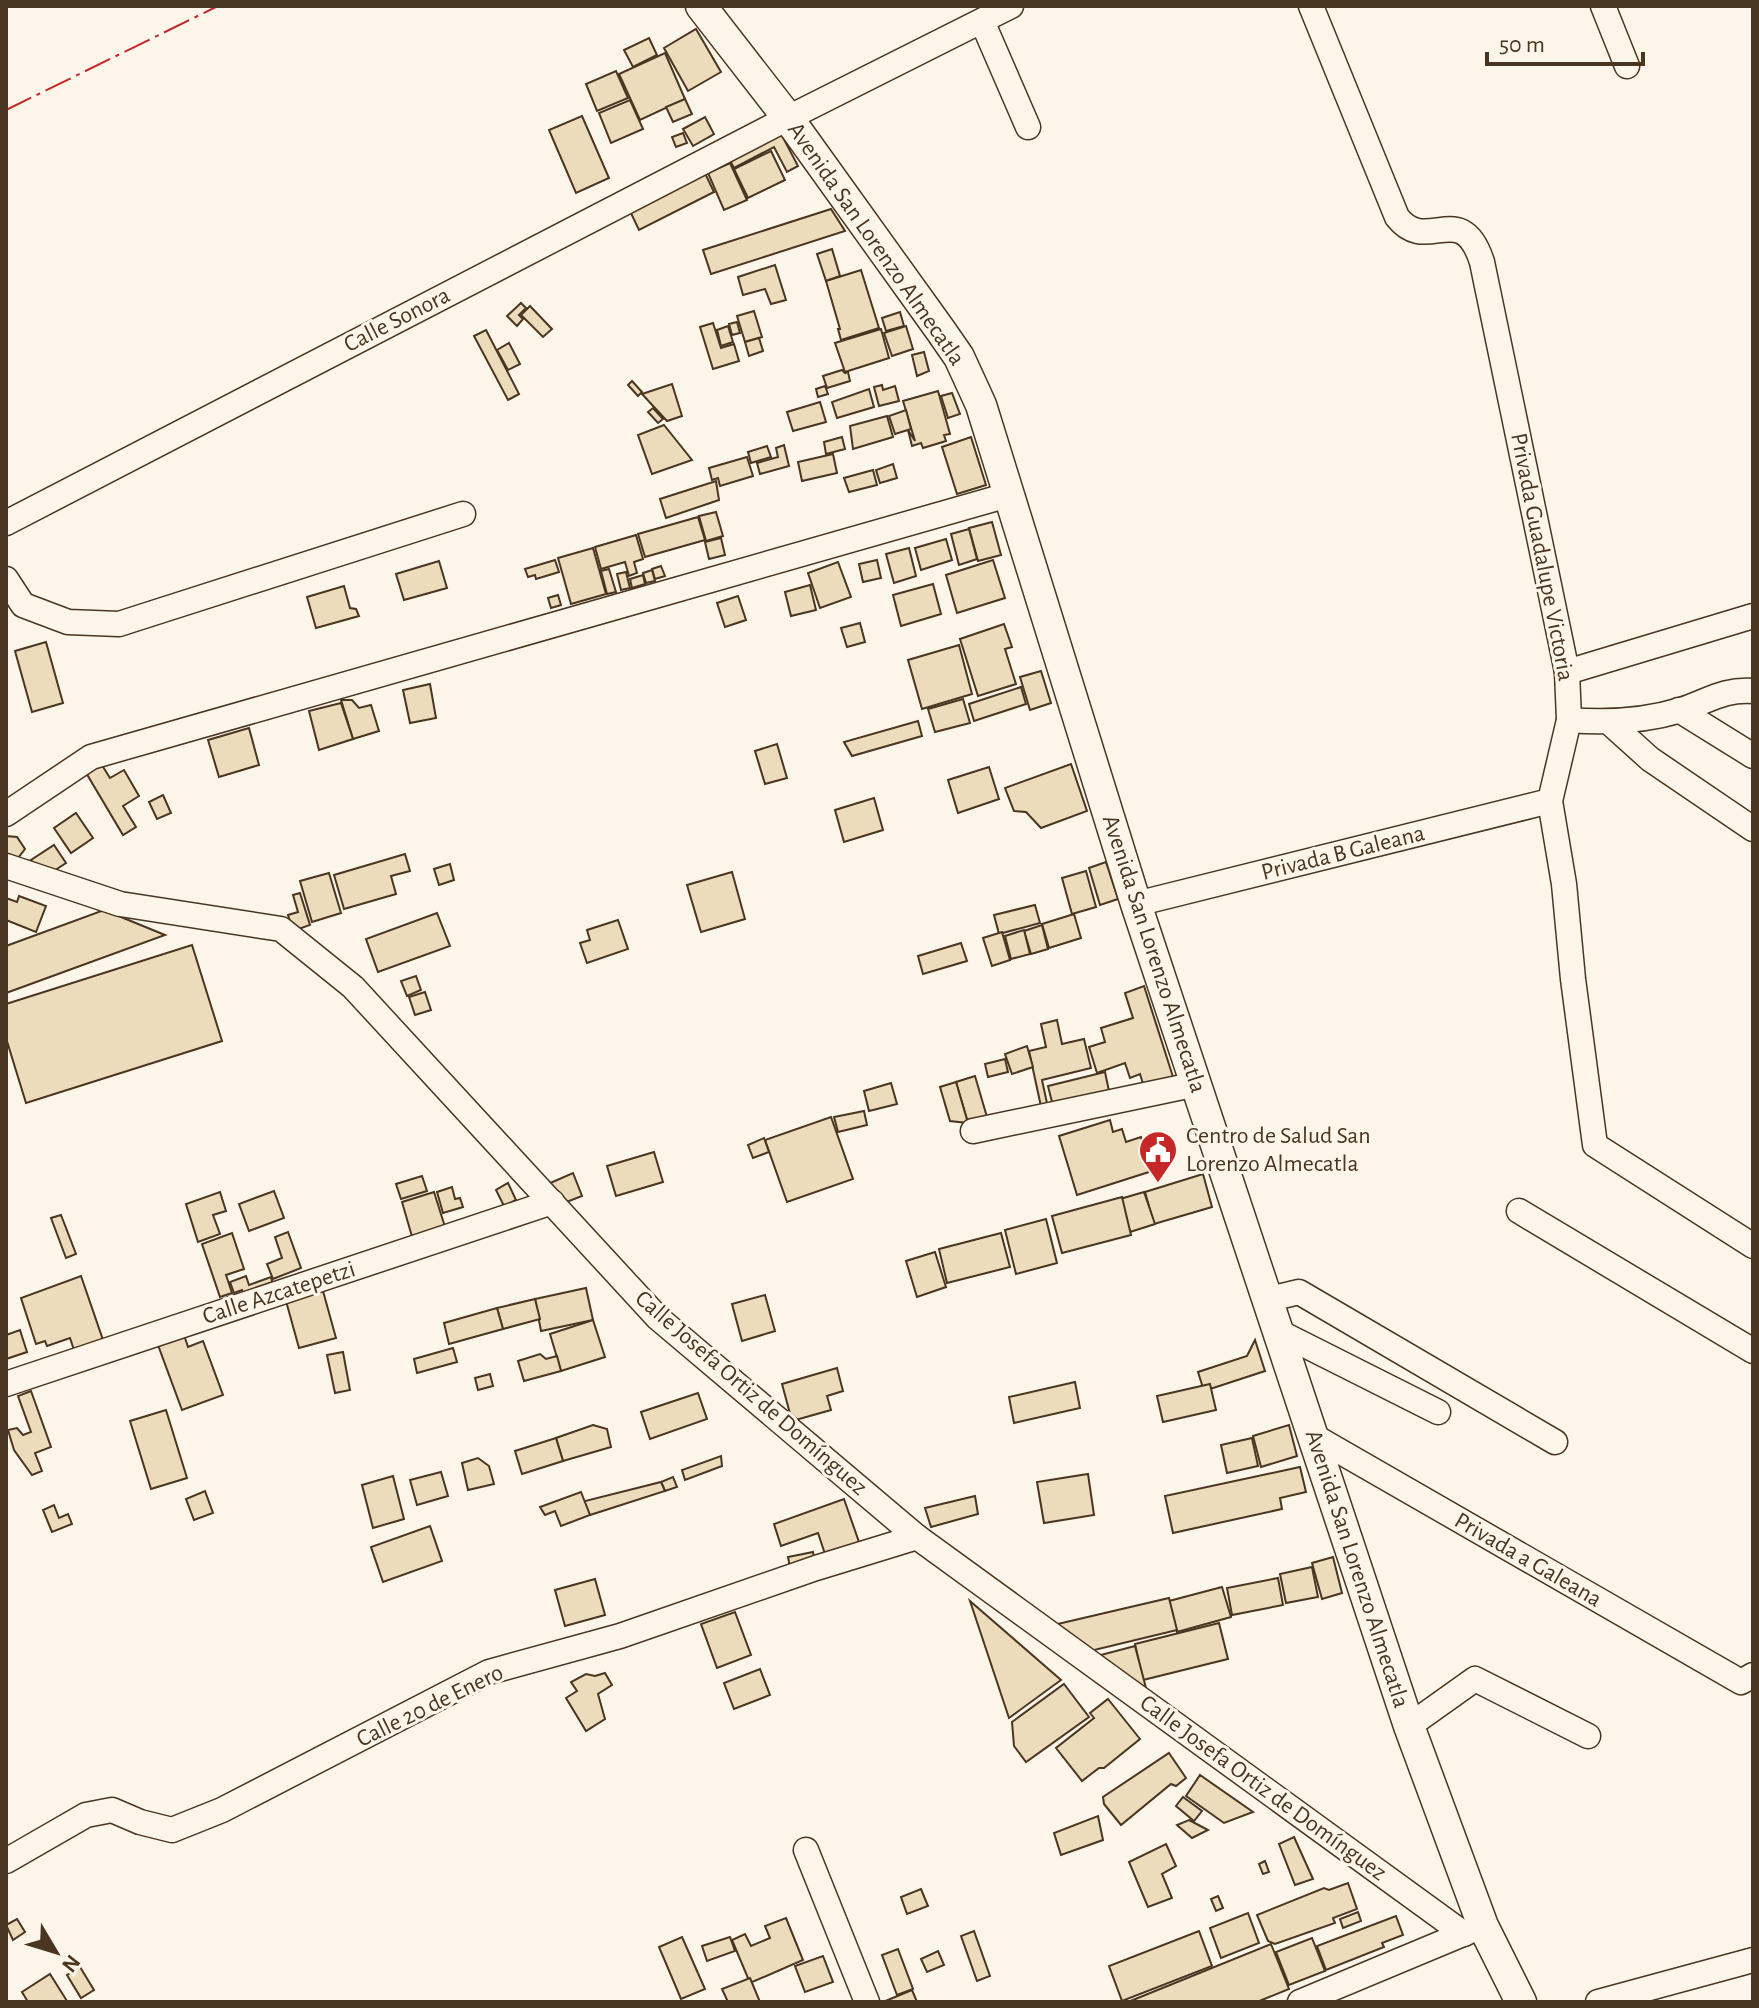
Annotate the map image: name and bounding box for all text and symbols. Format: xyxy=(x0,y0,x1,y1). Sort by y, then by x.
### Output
scale bar xyxy=(1487,16,1643,66)
text: 50 m xyxy=(1499,33,1545,57)
street label: Avenida San Lorenzo Almecatla xyxy=(783,118,969,370)
street label: Calle Sonora xyxy=(340,283,454,357)
street label: Privada Guadalupe Victoria xyxy=(1506,431,1578,683)
street label: Avenida San Lorenzo Almecatla xyxy=(1098,812,1210,1096)
street label: Privada B Galeana xyxy=(1259,821,1427,885)
place label: Centro de Salud San Lorenzo Almecatla xyxy=(1186,1124,1371,1176)
public building icon: Centro de Salud San Lorenzo Almecatla xyxy=(1137,1129,1179,1184)
street label: Calle Azcatepetzi xyxy=(200,1257,358,1329)
street label: Calle Josefa Ortiz de Domínguez xyxy=(631,1286,872,1500)
street label: Avenida San Lorenzo Almecatla xyxy=(1301,1427,1413,1711)
street label: Privada a Galeana xyxy=(1450,1508,1606,1612)
street label: Calle 20 de Enero xyxy=(353,1660,507,1752)
street label: Calle Josefa Ortiz de Domínguez xyxy=(1135,1691,1391,1885)
north arrow xyxy=(16,1912,96,1992)
text: N xyxy=(58,1951,84,1976)

